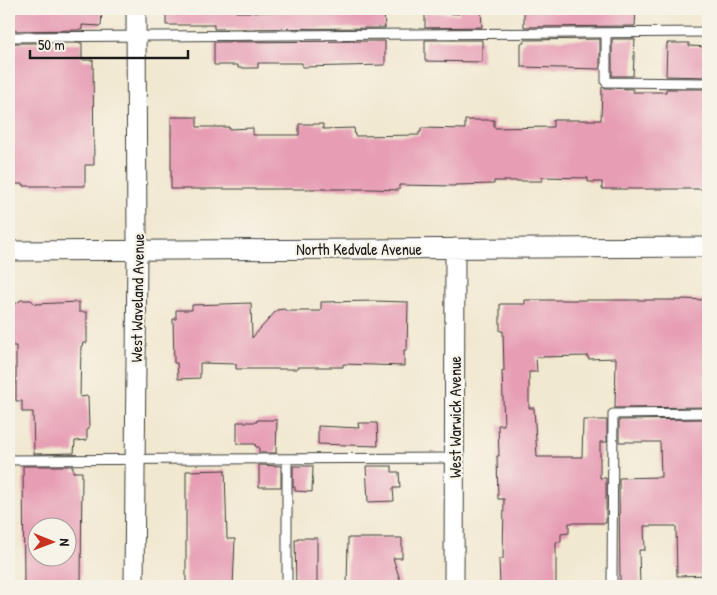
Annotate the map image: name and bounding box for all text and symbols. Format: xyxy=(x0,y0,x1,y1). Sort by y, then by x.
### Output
scale bar xyxy=(30,28,188,60)
text: 50 m xyxy=(38,34,65,55)
street label: West Waveland Avenue xyxy=(125,233,149,363)
street label: North Kedvale Avenue xyxy=(296,238,422,260)
street label: West Warwick Avenue xyxy=(444,355,466,478)
north arrow xyxy=(28,518,78,568)
text: N xyxy=(56,538,75,547)

